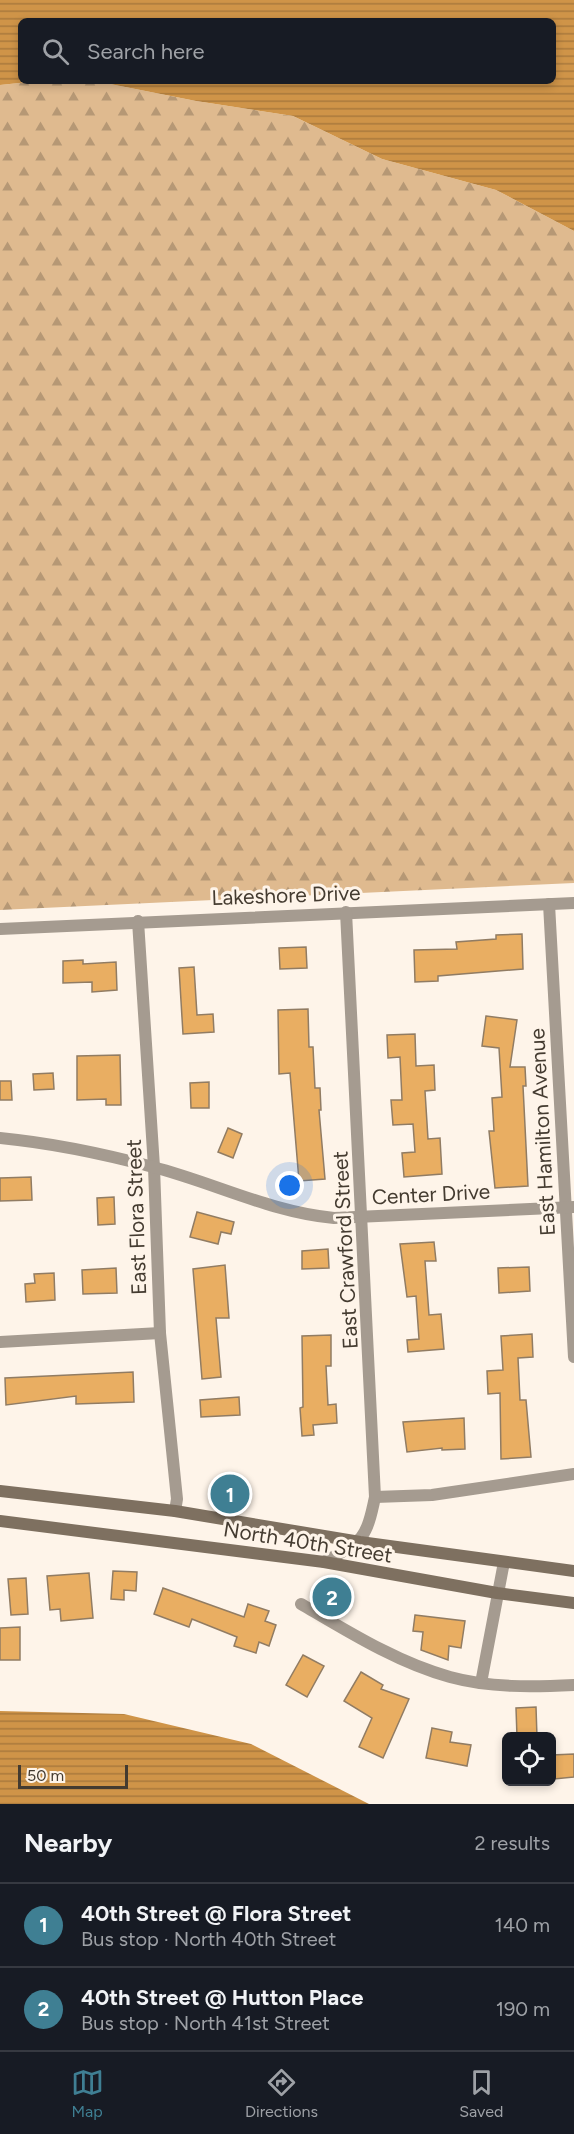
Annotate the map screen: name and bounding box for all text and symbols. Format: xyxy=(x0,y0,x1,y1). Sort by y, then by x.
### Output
search box xyxy=(18,18,556,84)
icon: search xyxy=(39,35,72,68)
text: Search here xyxy=(87,38,205,65)
street label: Lakeshore Drive xyxy=(211,880,361,910)
street label: East Hamilton Avenue xyxy=(524,1028,560,1236)
street label: East Flora Street xyxy=(121,1139,151,1295)
street label: East Crawford Street xyxy=(327,1150,363,1350)
your location xyxy=(275,1171,304,1200)
street label: Center Drive xyxy=(371,1178,491,1210)
pin: 1 xyxy=(210,1472,250,1516)
street label: North 40th Street xyxy=(222,1516,394,1568)
pin: 2 xyxy=(312,1574,352,1620)
map controls xyxy=(502,1732,556,1786)
button: locate xyxy=(502,1732,556,1786)
scale bar xyxy=(18,1762,128,1790)
text: 50 m xyxy=(27,1766,64,1785)
text: Nearby xyxy=(24,1827,112,1859)
text: 2 results xyxy=(474,1831,550,1855)
text: 40th Street @ Flora Street xyxy=(81,1900,351,1927)
text: 1 xyxy=(39,1913,48,1937)
text: 140 m xyxy=(495,1913,550,1937)
text: Bus stop · North 40th Street xyxy=(81,1927,336,1951)
text: 40th Street @ Hutton Place xyxy=(81,1984,363,2011)
text: 2 xyxy=(38,1997,49,2021)
text: 190 m xyxy=(496,1997,550,2021)
text: Bus stop · North 41st Street xyxy=(81,2011,330,2035)
tab: Map xyxy=(71,2066,104,2121)
tab: Directions xyxy=(245,2066,318,2121)
tab: Saved xyxy=(459,2066,503,2121)

